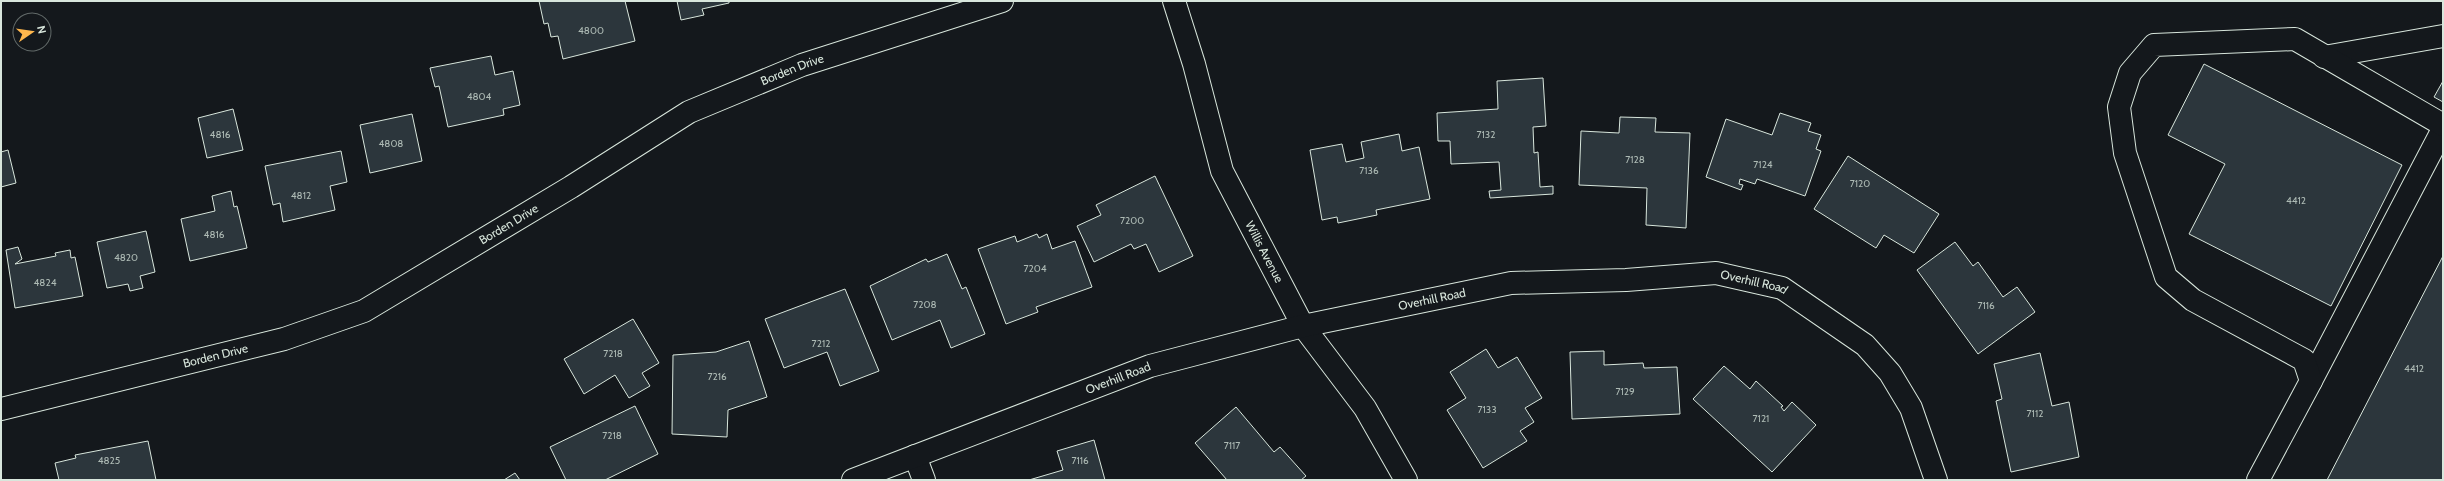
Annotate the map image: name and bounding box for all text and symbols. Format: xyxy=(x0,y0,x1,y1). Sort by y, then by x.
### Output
north arrow xyxy=(12,12,52,52)
text: N xyxy=(34,24,49,35)
house number: 4800 xyxy=(578,24,604,37)
street label: Borden Drive xyxy=(758,51,826,88)
house number: 4804 xyxy=(467,90,492,103)
house number: 4816 xyxy=(210,128,231,141)
house number: 7132 xyxy=(1477,128,1495,141)
house number: 4808 xyxy=(379,137,403,150)
house number: 7128 xyxy=(1625,153,1645,166)
house number: 7124 xyxy=(1753,158,1773,171)
house number: 7136 xyxy=(1359,164,1379,177)
house number: 7120 xyxy=(1850,177,1870,190)
house number: 4812 xyxy=(291,189,311,202)
house number: 4412 xyxy=(2286,194,2306,207)
street label: Borden Drive xyxy=(476,200,541,247)
house number: 7200 xyxy=(1120,214,1144,227)
street label: Willis Avenue xyxy=(1242,218,1287,285)
house number: 4816 xyxy=(204,228,225,241)
house number: 4820 xyxy=(114,251,138,264)
house number: 7204 xyxy=(1023,262,1047,275)
street label: Overhill Road xyxy=(1719,266,1791,297)
house number: 4824 xyxy=(34,276,57,289)
street label: Overhill Road xyxy=(1397,285,1467,313)
house number: 7208 xyxy=(913,298,937,311)
house number: 7116 xyxy=(1977,299,1995,312)
house number: 7212 xyxy=(812,337,830,350)
street label: Borden Drive xyxy=(181,340,250,371)
house number: 7218 xyxy=(603,347,623,360)
street label: Overhill Road xyxy=(1083,358,1153,397)
house number: 4412 xyxy=(2404,362,2424,375)
house number: 7216 xyxy=(707,370,727,383)
house number: 7129 xyxy=(1615,385,1635,398)
house number: 7133 xyxy=(1477,403,1497,416)
house number: 7112 xyxy=(2027,407,2043,420)
house number: 7121 xyxy=(1753,412,1769,425)
house number: 7218 xyxy=(602,429,622,442)
house number: 7117 xyxy=(1224,439,1240,452)
house number: 4825 xyxy=(98,454,120,467)
house number: 7116 xyxy=(1071,454,1089,467)

